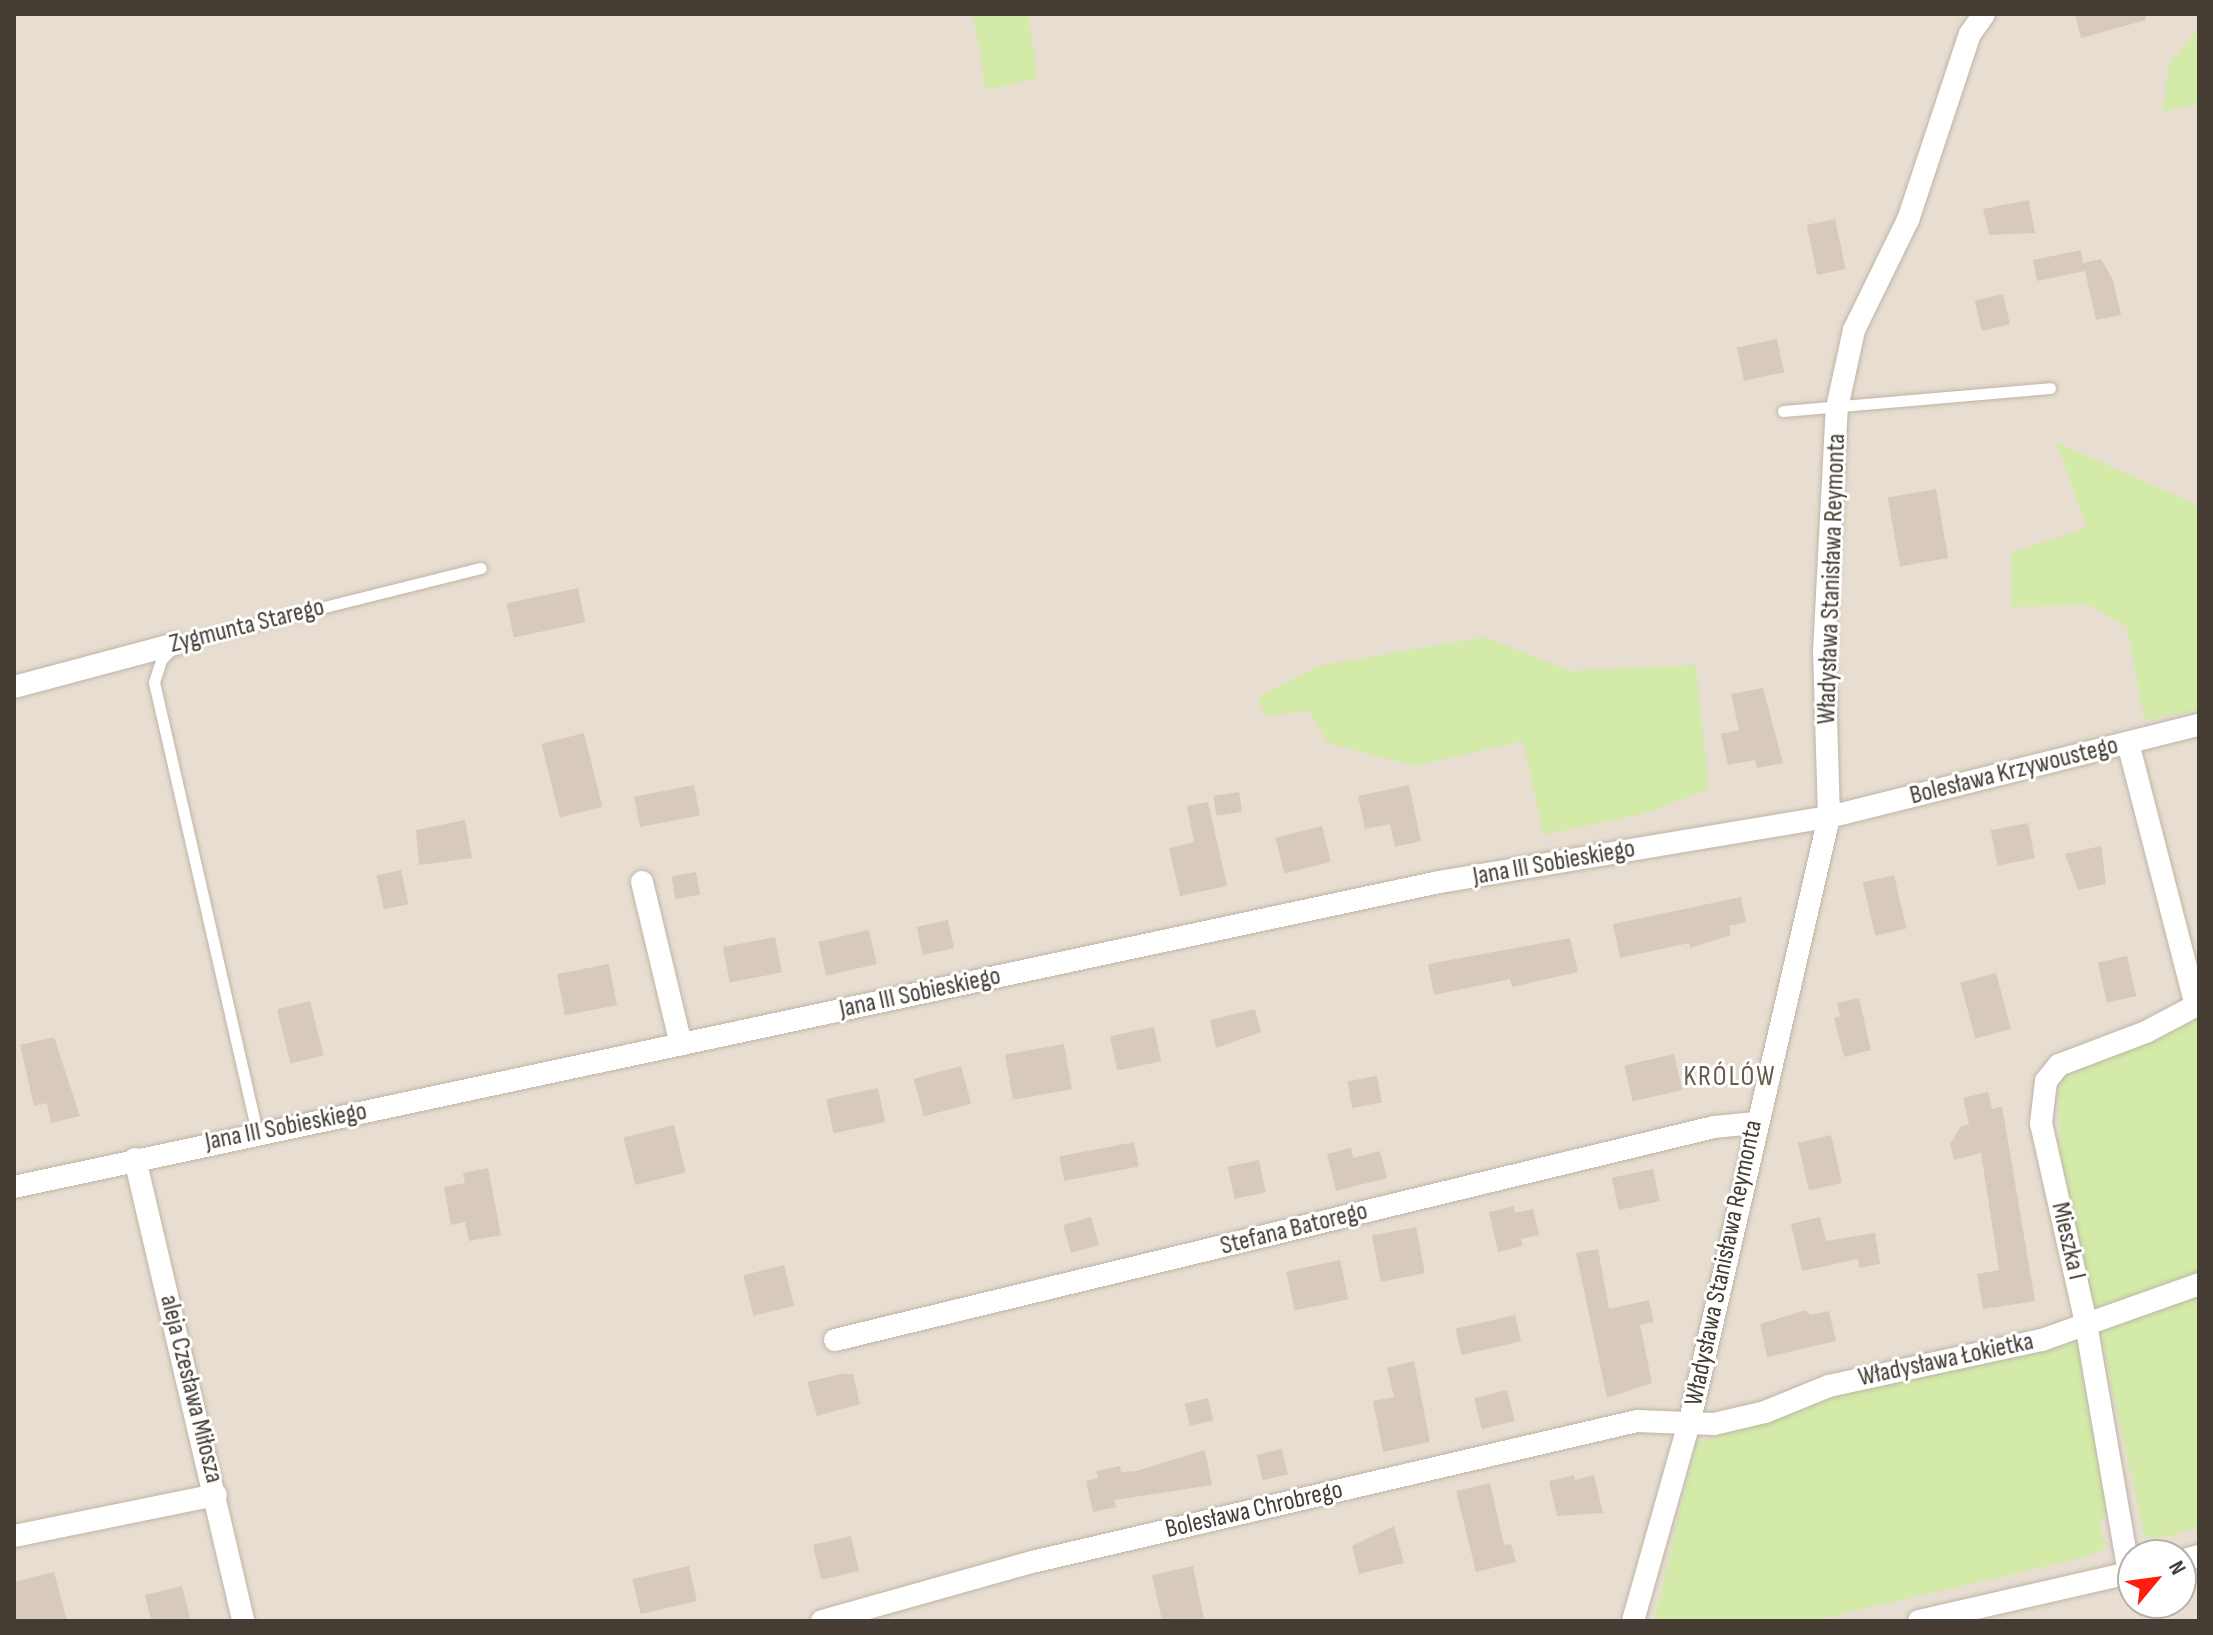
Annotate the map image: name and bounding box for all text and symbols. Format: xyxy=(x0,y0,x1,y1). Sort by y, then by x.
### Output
street label: Władysława Stanisława Reymonta xyxy=(1811,433,1853,725)
street label: Zygmunta Starego xyxy=(166,592,328,660)
street label: Bolesława Krzywoustego xyxy=(1907,730,2121,812)
street label: Jana III Sobieskiego xyxy=(1470,833,1638,893)
street label: Jana III Sobieskiego xyxy=(836,961,1004,1025)
district label: KRÓLÓW xyxy=(1684,1060,1776,1094)
street label: Jana III Sobieskiego xyxy=(202,1096,370,1158)
street label: Władysława Stanisława Reymonta xyxy=(1678,1117,1770,1409)
street label: Stefana Batorego xyxy=(1217,1196,1371,1262)
street label: Mieszka I xyxy=(2044,1199,2092,1283)
street label: aleja Czesława Miłosza xyxy=(153,1292,229,1486)
street label: Władysława Łokietka xyxy=(1856,1326,2036,1394)
street label: Bolesława Chrobrego xyxy=(1162,1474,1346,1546)
north arrow xyxy=(2117,1539,2197,1619)
text: N xyxy=(2162,1556,2191,1580)

